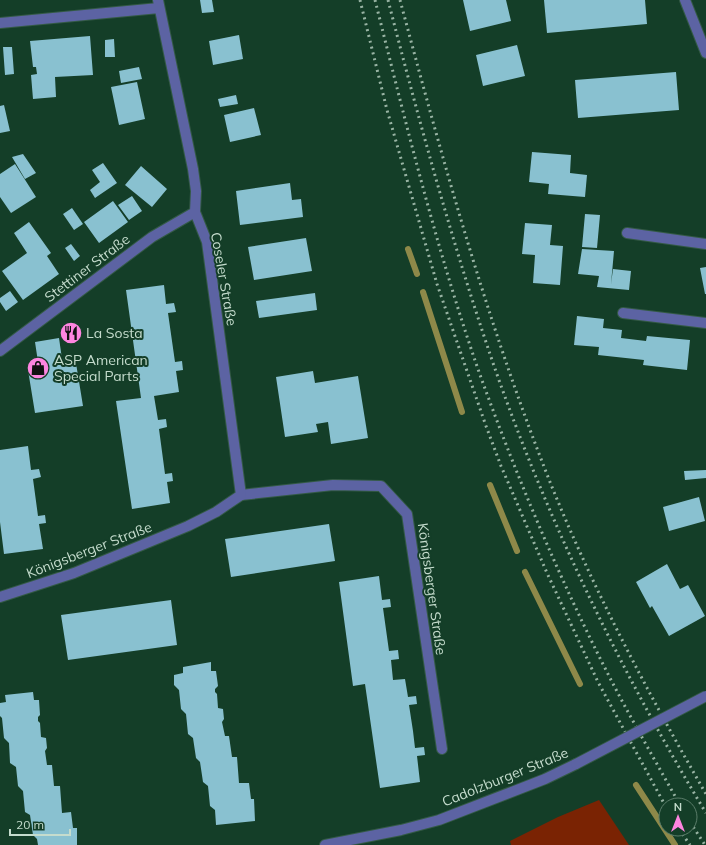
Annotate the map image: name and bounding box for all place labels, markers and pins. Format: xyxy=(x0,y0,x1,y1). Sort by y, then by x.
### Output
restaurant icon: La Sosta xyxy=(58,320,84,346)
place label: La Sosta xyxy=(86,324,143,342)
place label: ASP American Special Parts xyxy=(54,351,148,385)
shop icon: ASP American Special Parts xyxy=(25,355,51,381)

